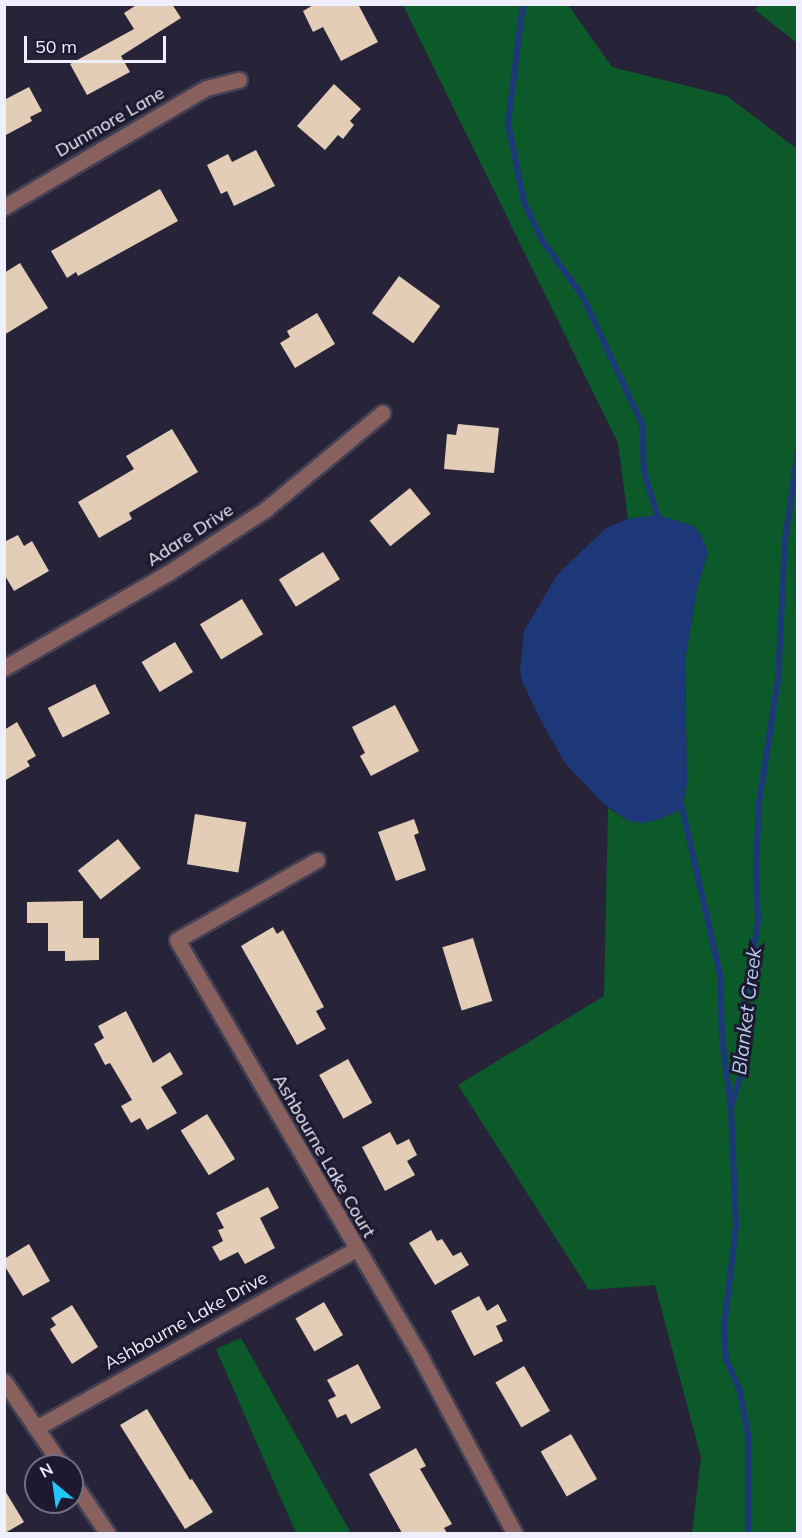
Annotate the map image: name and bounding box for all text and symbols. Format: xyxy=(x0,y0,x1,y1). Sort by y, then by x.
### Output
scale bar xyxy=(27,24,170,62)
text: 50 m xyxy=(35,35,77,58)
street label: Dunmore Lane xyxy=(52,82,168,162)
street label: Adare Drive xyxy=(143,499,237,571)
water label: Blanket Creek xyxy=(726,946,766,1076)
street label: Ashbourne Lake Court xyxy=(268,1070,380,1242)
street label: Ashbourne Lake Drive xyxy=(101,1267,271,1375)
north arrow xyxy=(24,1454,84,1514)
text: N xyxy=(36,1458,56,1482)

